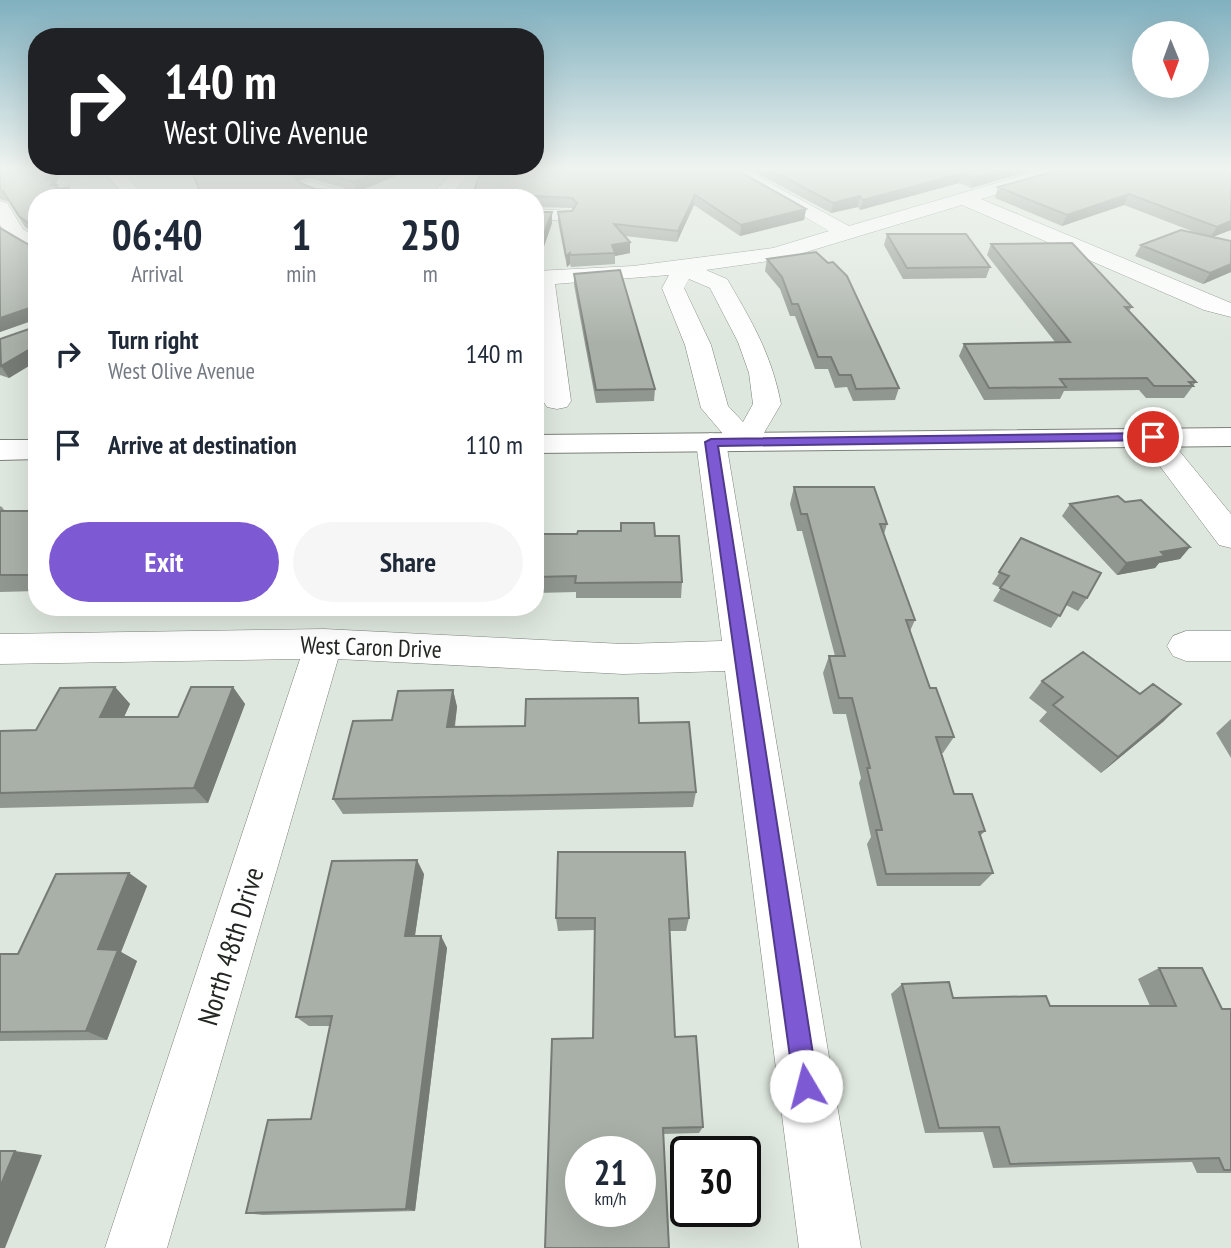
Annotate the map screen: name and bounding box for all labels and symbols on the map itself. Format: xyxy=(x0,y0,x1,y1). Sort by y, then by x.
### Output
north arrow xyxy=(1132,21,1209,98)
pin xyxy=(1123,407,1183,467)
street label: West Caron Drive xyxy=(300,629,442,665)
street label: North 48th Drive xyxy=(188,862,272,1030)
position arrow xyxy=(769,1049,843,1123)
speed limit sign: 30 xyxy=(670,1136,761,1227)

